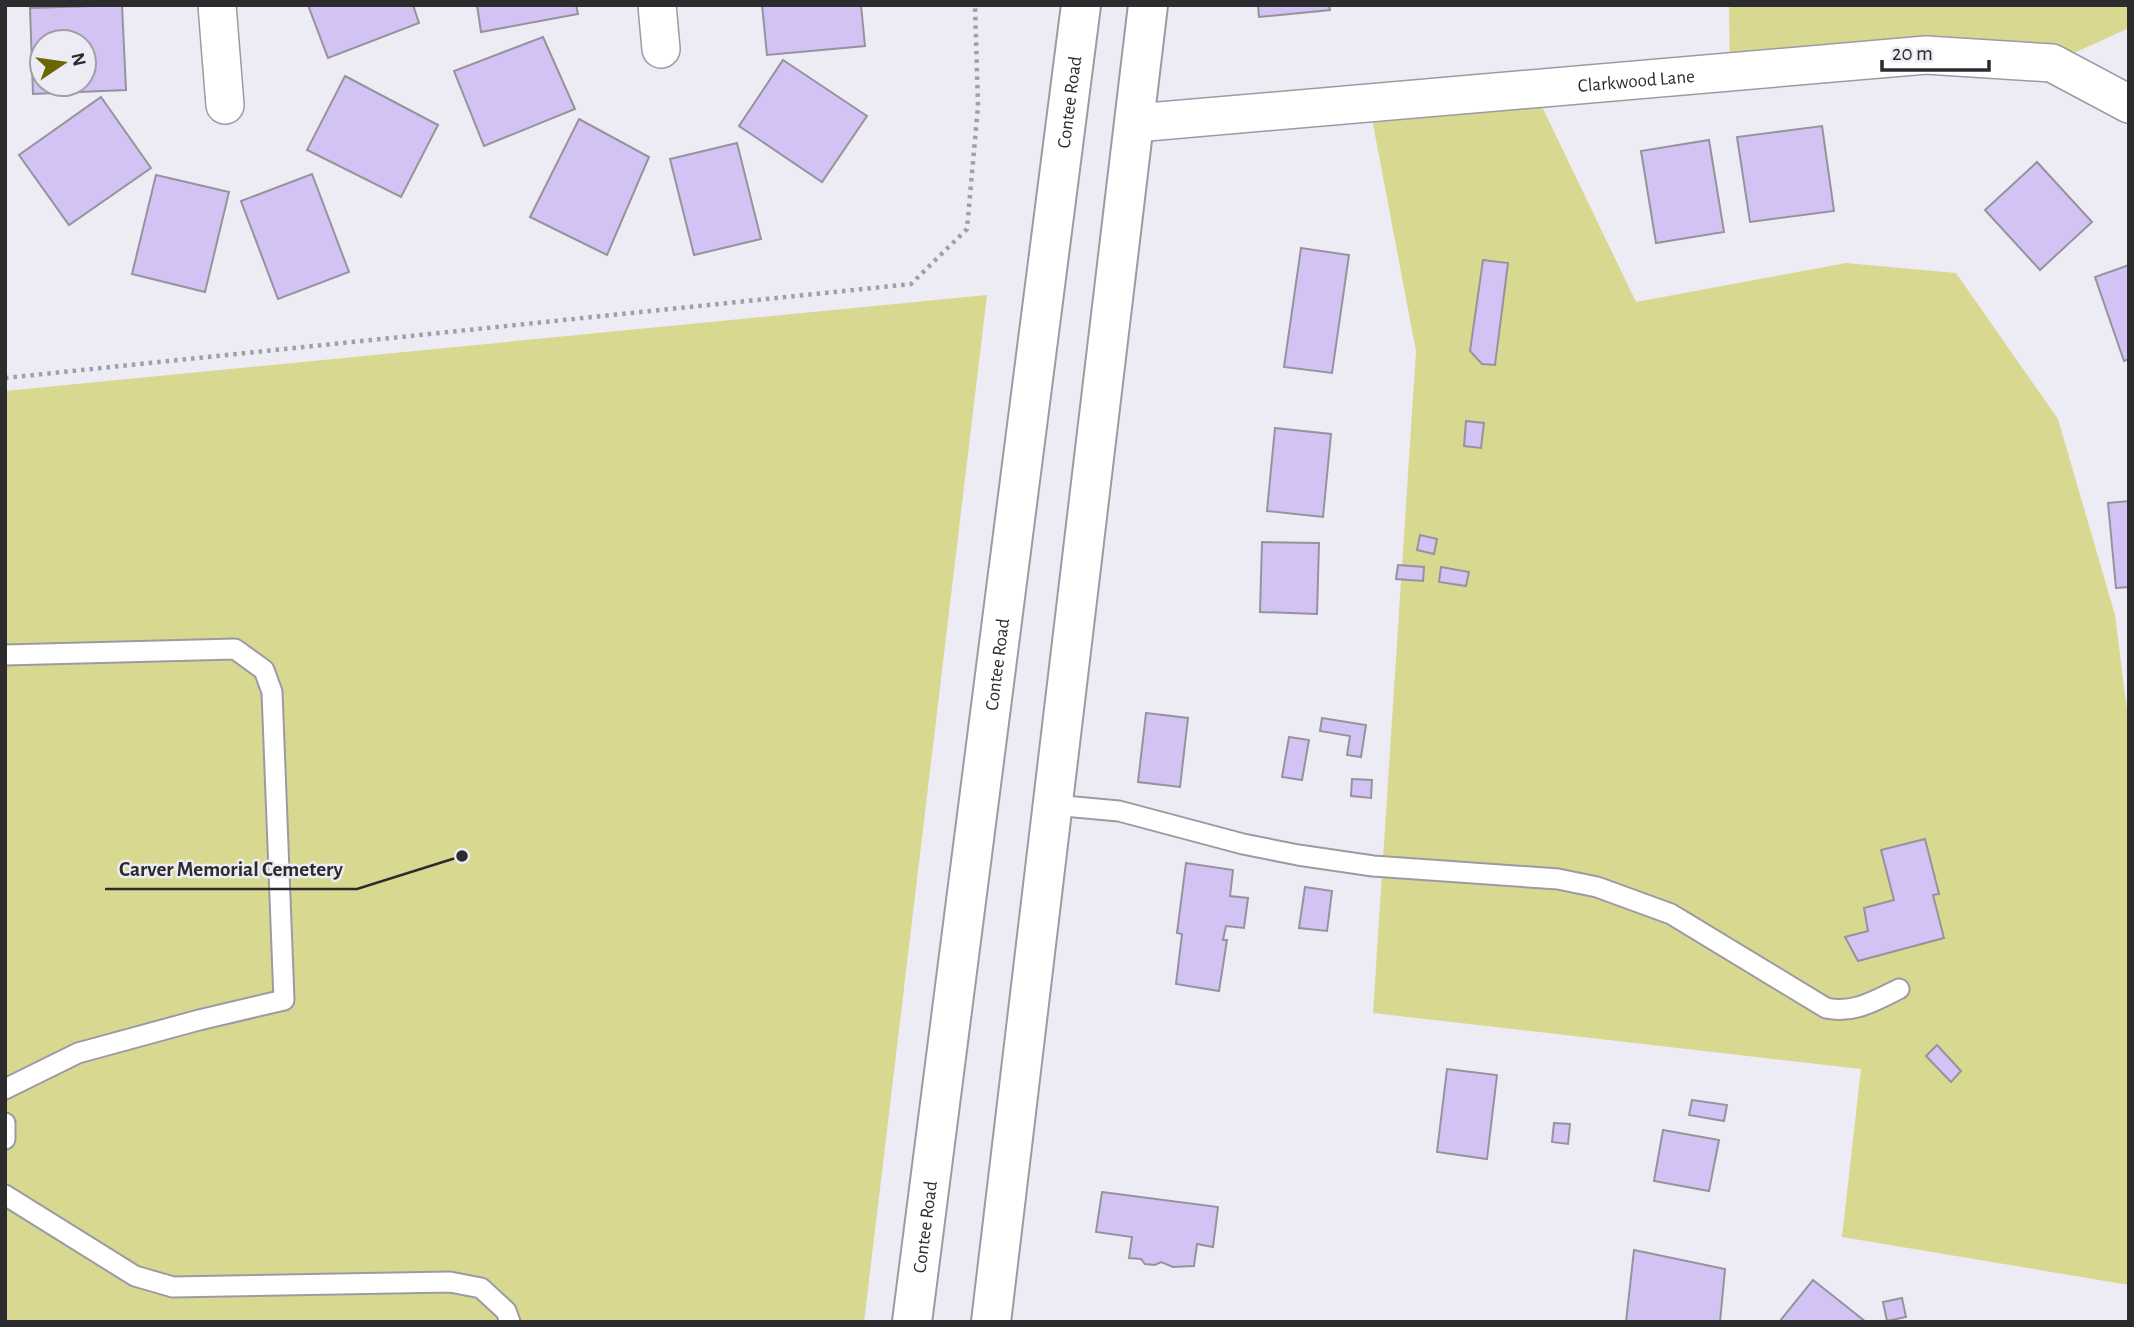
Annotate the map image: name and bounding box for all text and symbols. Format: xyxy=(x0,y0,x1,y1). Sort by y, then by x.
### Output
north arrow xyxy=(28,28,98,98)
scale bar xyxy=(1882,28,1989,72)
text: 20 m xyxy=(1892,43,1933,64)
text: N xyxy=(67,51,89,68)
street label: Contee Road xyxy=(1055,55,1085,149)
street label: Clarkwood Lane xyxy=(1577,67,1696,96)
street label: Contee Road xyxy=(983,617,1013,712)
callout: Carver Memorial Cemetery xyxy=(105,847,357,889)
text: Carver Memorial Cemetery xyxy=(119,859,344,880)
street label: Contee Road xyxy=(910,1180,941,1274)

